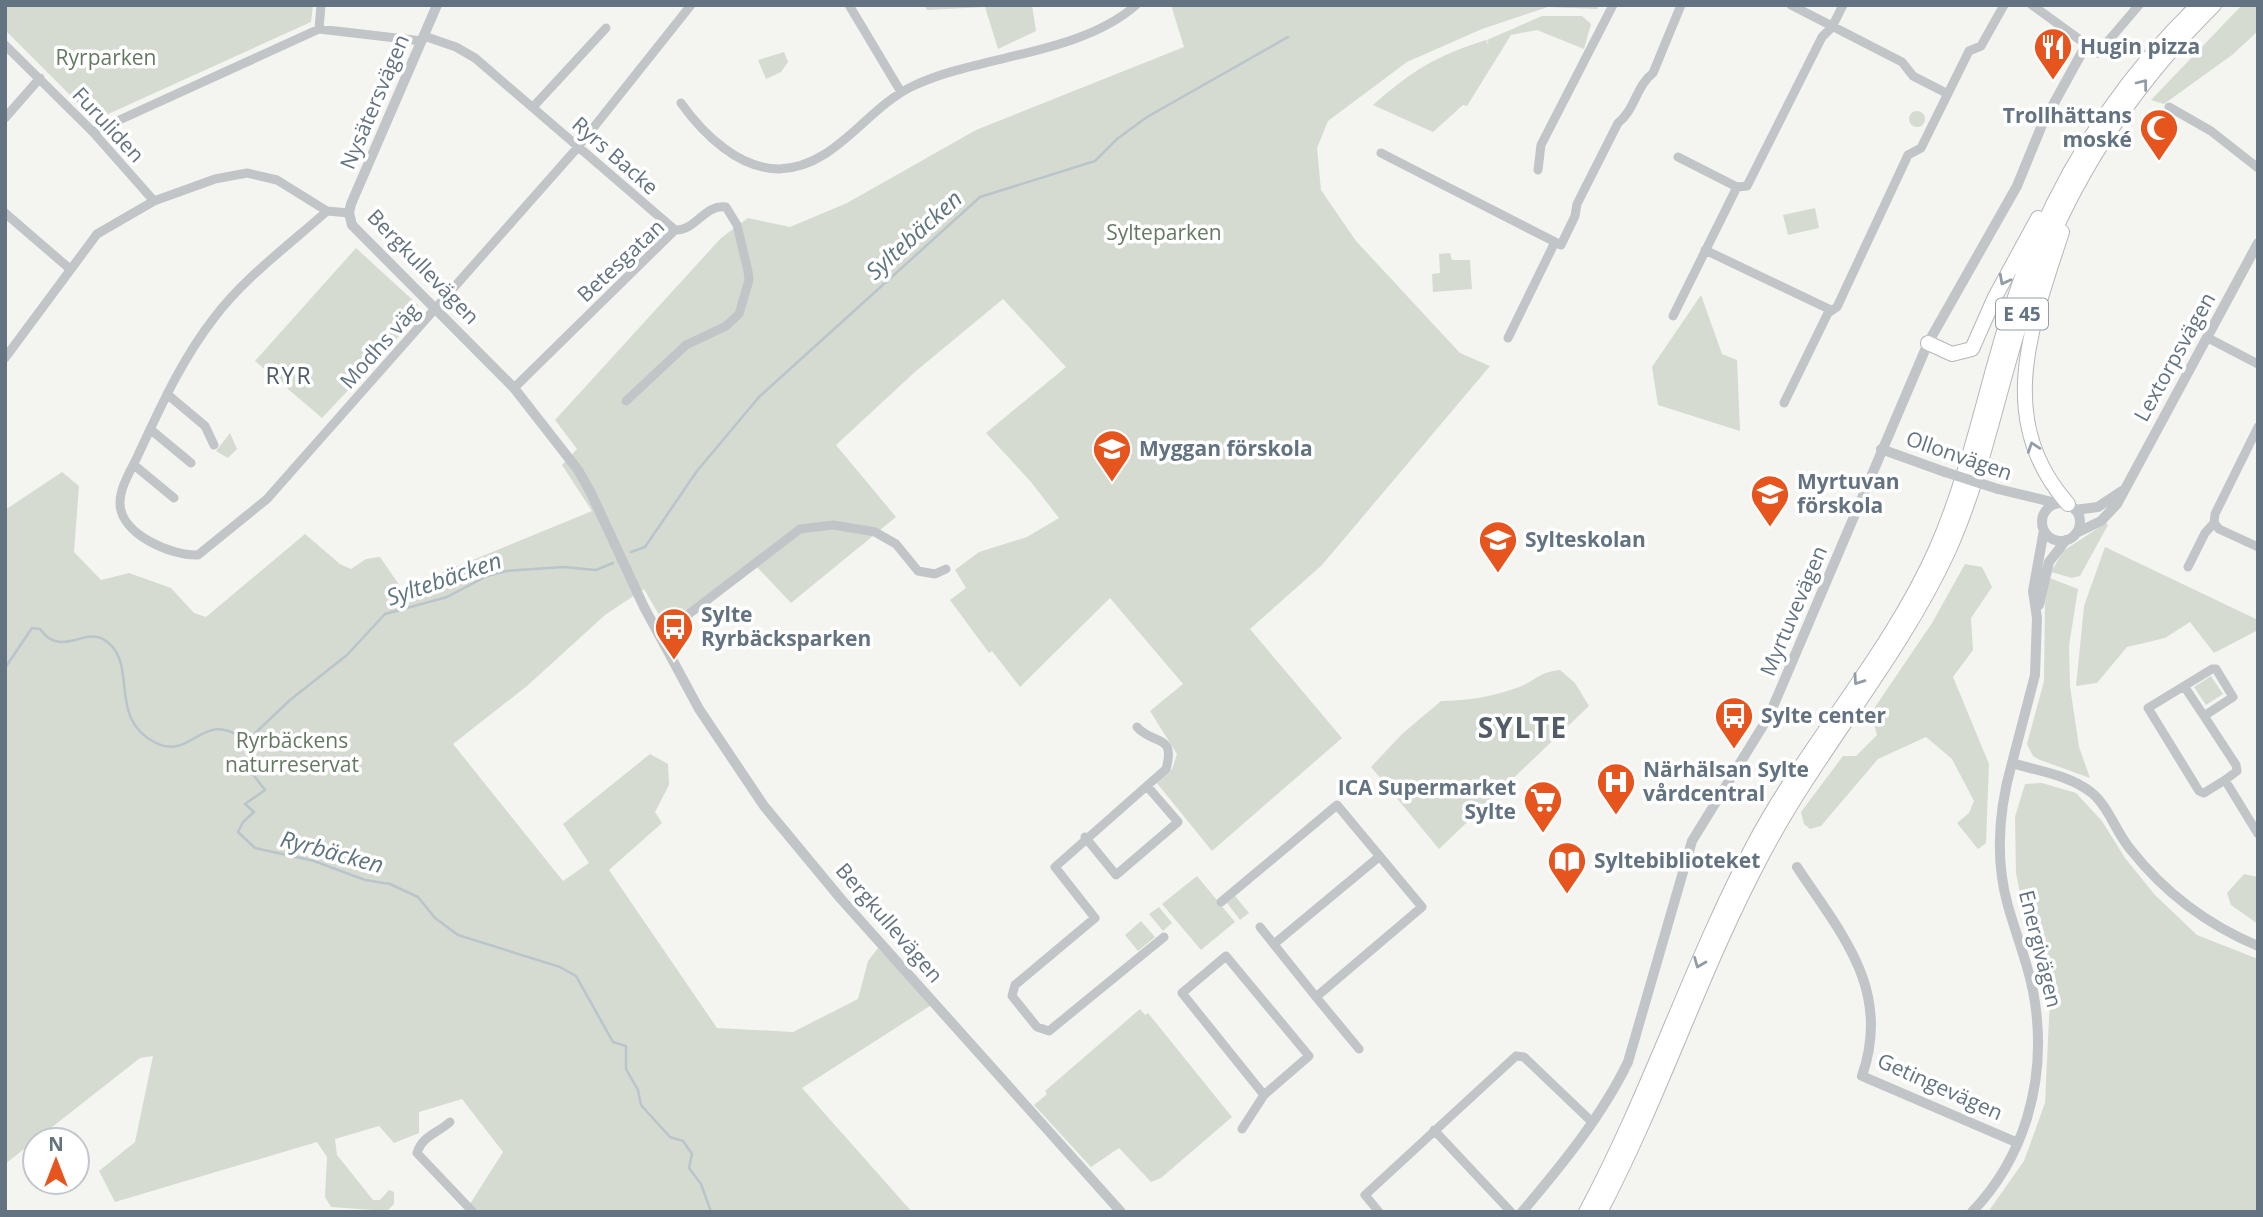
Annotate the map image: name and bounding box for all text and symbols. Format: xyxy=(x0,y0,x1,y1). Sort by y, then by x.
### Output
restaurant icon: Hugin pizza xyxy=(2032,26,2074,81)
street label: Nysätersvägen xyxy=(333,30,415,173)
place label: Hugin pizza xyxy=(2080,32,2200,60)
park label: Ryrparken xyxy=(56,43,156,71)
one-way arrow xyxy=(2135,79,2148,91)
street label: Furuliden xyxy=(67,81,151,168)
place label: Trollhättans moské xyxy=(2003,101,2132,153)
mosque icon: Trollhättans moské xyxy=(2138,107,2180,162)
street label: Ryrs Backe xyxy=(567,110,665,200)
water label: Syltebäcken xyxy=(858,182,969,286)
street label: Bergkullevägen xyxy=(362,203,486,330)
street label: Betesgatan xyxy=(571,213,670,308)
park label: Sylteparken xyxy=(1106,218,1222,246)
one-way arrow xyxy=(1999,272,2012,285)
street label: Lextorpsvägen xyxy=(2127,287,2221,426)
street label: Modhs väg xyxy=(333,296,425,394)
road number: E 45 xyxy=(1996,298,2048,330)
district label: RYR xyxy=(265,359,313,391)
street label: Ollonvägen xyxy=(1902,424,2016,486)
school or university icon: Myggan förskola xyxy=(1091,428,1133,483)
place label: Myggan förskola xyxy=(1139,434,1313,462)
one-way arrow xyxy=(2027,441,2041,454)
place label: Myrtuvan förskola xyxy=(1797,467,1900,519)
school or university icon: Myrtuvan förskola xyxy=(1749,473,1791,528)
school or university icon: Sylteskolan xyxy=(1477,519,1519,574)
place label: Sylteskolan xyxy=(1525,525,1646,553)
street label: Myrtuvevägen xyxy=(1753,541,1833,680)
water label: Syltebäcken xyxy=(382,543,505,613)
place label: Sylte Ryrbäcksparken xyxy=(701,600,871,652)
bus stop icon: Sylte Ryrbäcksparken xyxy=(653,606,695,661)
one-way arrow xyxy=(1854,672,1866,685)
bus stop icon: Sylte center xyxy=(1713,695,1755,750)
place label: Sylte center xyxy=(1761,701,1886,729)
district label: SYLTE xyxy=(1478,708,1568,746)
park label: Ryrbäckens naturreservat xyxy=(225,726,359,778)
place label: Närhälsan Sylte vårdcentral xyxy=(1643,755,1809,807)
hospital icon: Närhälsan Sylte vårdcentral xyxy=(1595,761,1637,816)
place label: ICA Supermarket Sylte xyxy=(1338,773,1516,825)
supermarket icon: ICA Supermarket Sylte xyxy=(1522,779,1564,834)
water label: Ryrbäcken xyxy=(277,822,387,880)
library icon: Syltebiblioteket xyxy=(1546,840,1588,895)
place label: Syltebiblioteket xyxy=(1594,846,1760,874)
street label: Bergkullevägen xyxy=(830,857,949,988)
street label: Energivägen xyxy=(2013,887,2069,1010)
one-way arrow xyxy=(1693,956,1707,968)
street label: Getingevägen xyxy=(1873,1046,2007,1126)
north arrow xyxy=(21,1126,91,1196)
text: N xyxy=(48,1131,64,1157)

